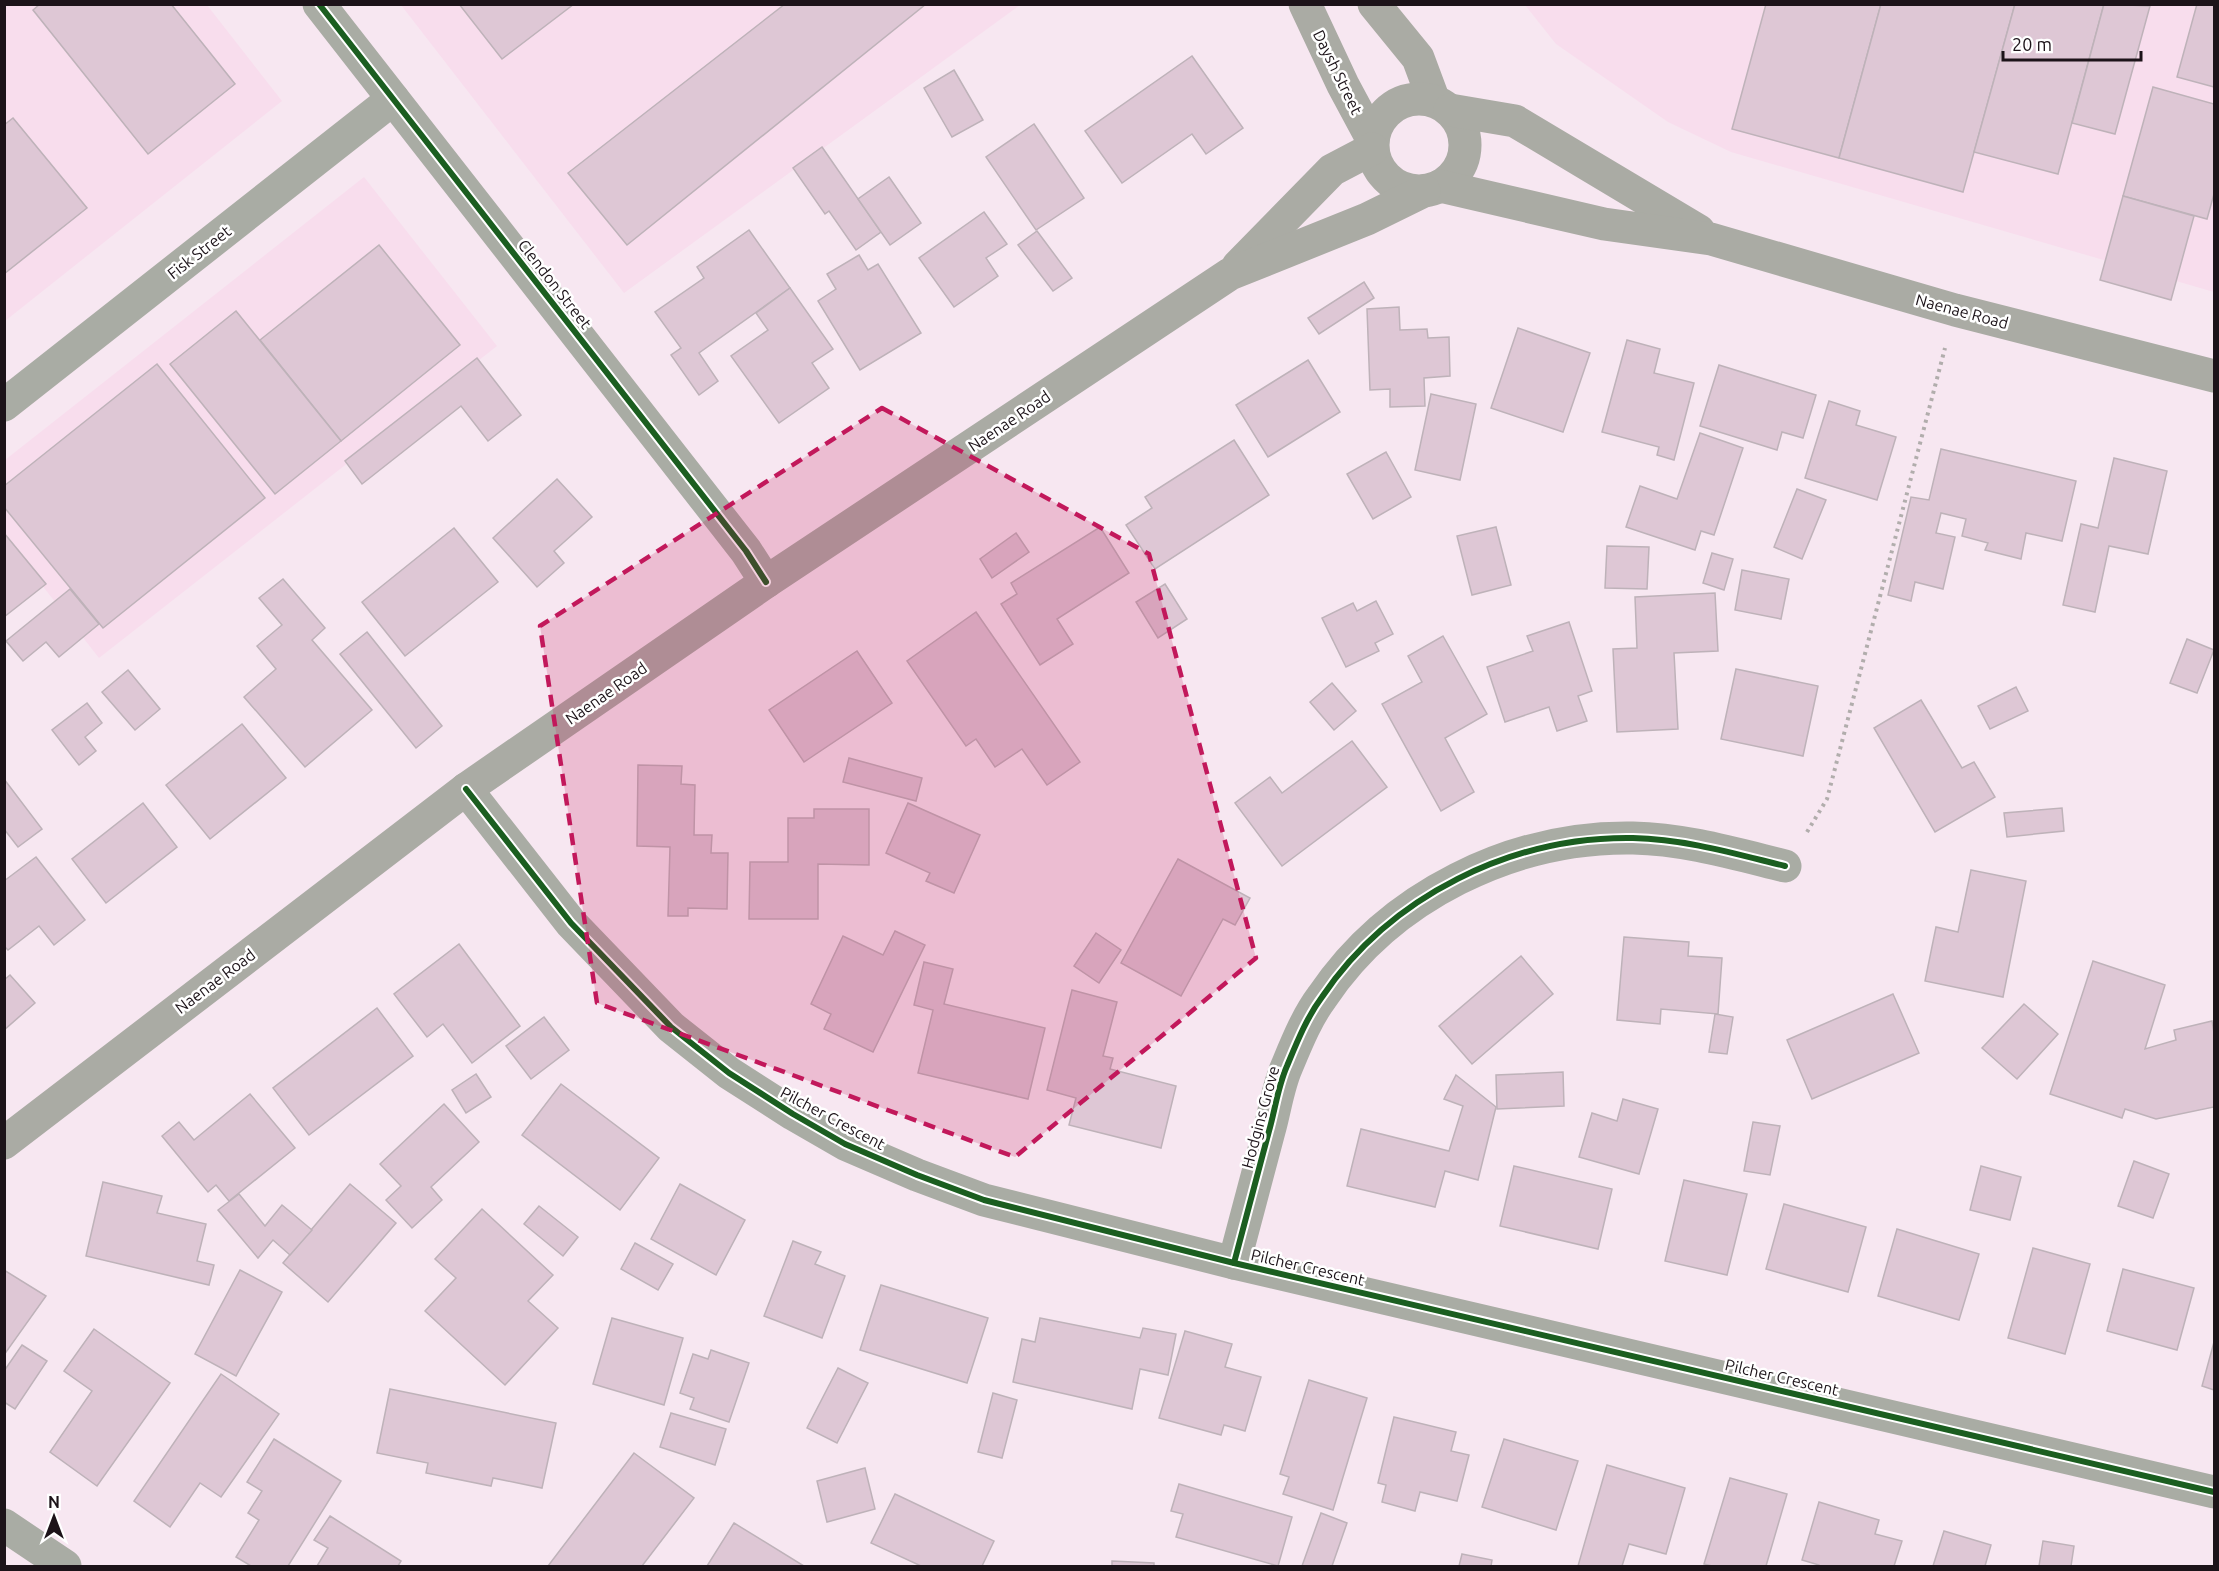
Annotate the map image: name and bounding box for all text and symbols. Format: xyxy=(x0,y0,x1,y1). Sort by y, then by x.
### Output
scale bar xyxy=(2003,24,2141,62)
street label: Daysh Street xyxy=(1310,27,1366,118)
text: 20 m xyxy=(2012,34,2052,54)
street label: Fisk Street xyxy=(164,221,235,282)
street label: Clendon Street xyxy=(515,236,596,333)
street label: Naenae Road xyxy=(1914,290,2010,332)
street label: Naenae Road xyxy=(964,387,1054,455)
street label: Naenae Road xyxy=(562,658,650,728)
street label: Naenae Road xyxy=(172,945,258,1017)
street label: Hodgins Grove xyxy=(1238,1064,1282,1170)
street label: Pilcher Crescent xyxy=(778,1083,889,1154)
street label: Pilcher Crescent xyxy=(1249,1245,1367,1289)
street label: Pilcher Crescent xyxy=(1723,1355,1841,1399)
north arrow xyxy=(24,1487,84,1547)
text: N xyxy=(48,1493,60,1511)

